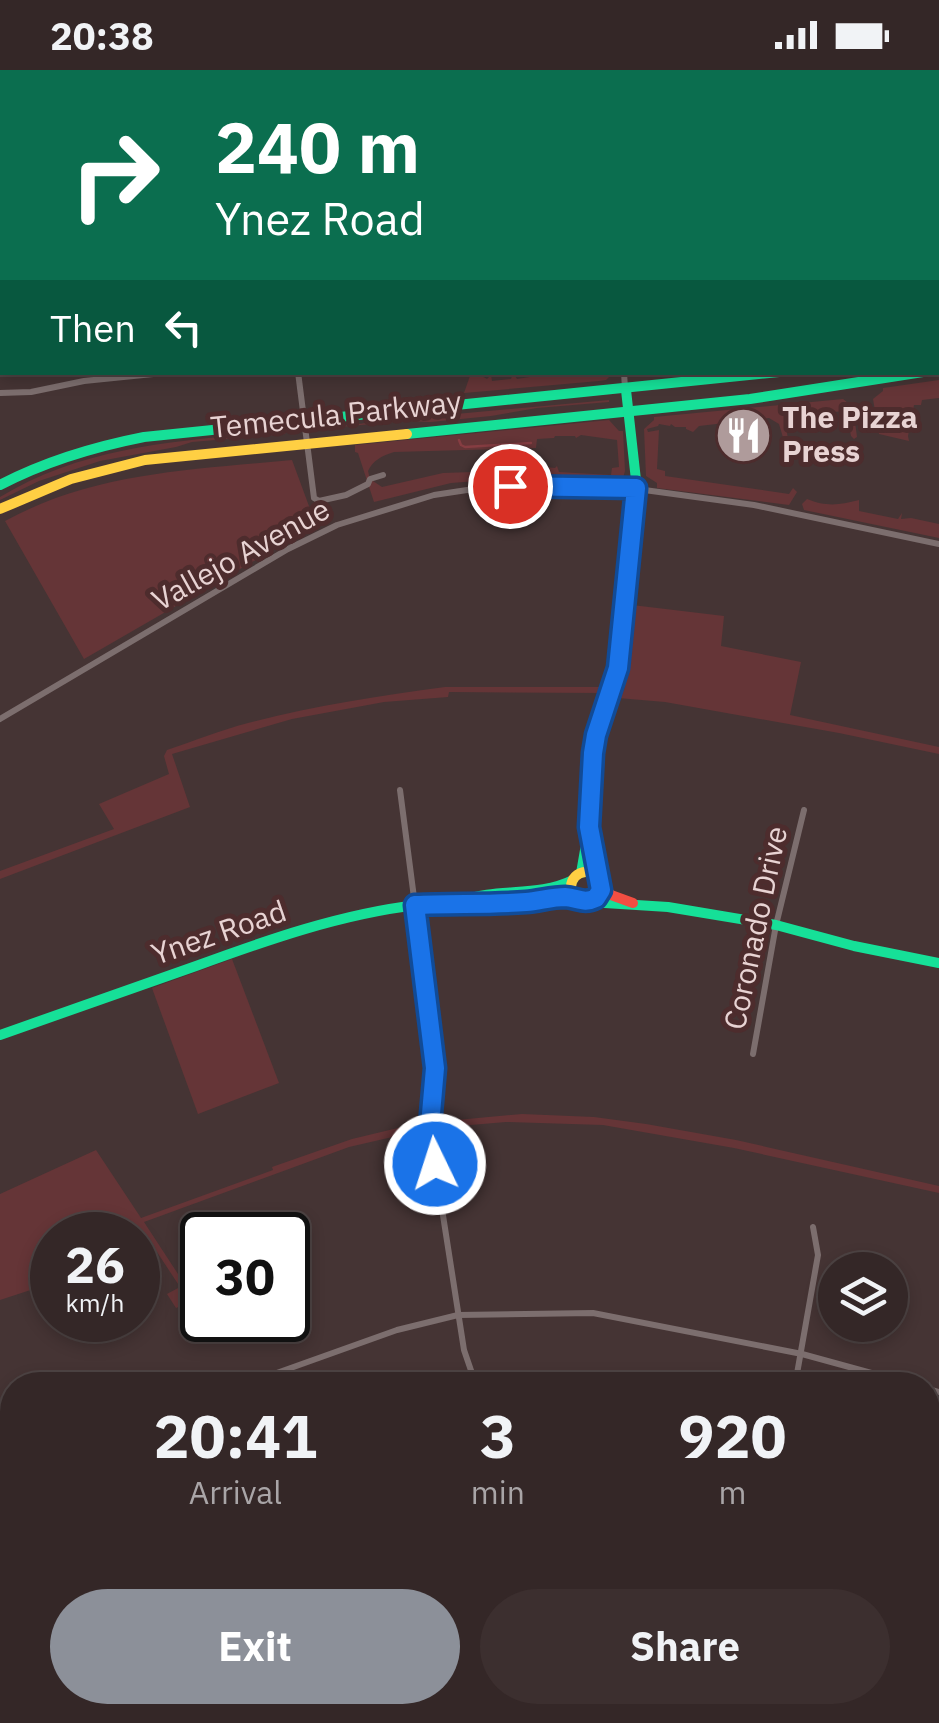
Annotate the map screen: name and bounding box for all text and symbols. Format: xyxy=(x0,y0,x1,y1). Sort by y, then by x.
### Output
text: 20:38 xyxy=(50,11,154,60)
text: 240 m xyxy=(215,101,420,192)
icon: right xyxy=(50,110,180,240)
text: Ynez Road xyxy=(215,189,425,247)
icon: left xyxy=(156,300,211,355)
text: Then xyxy=(50,303,136,352)
street label: Temecula Parkway xyxy=(208,381,463,446)
place label: The Pizza Press xyxy=(782,397,918,470)
restaurant icon: The Pizza Press xyxy=(713,405,773,465)
pin xyxy=(468,444,553,529)
icon: arrive xyxy=(483,459,538,514)
street label: Vallejo Avenue xyxy=(144,489,336,619)
street label: Coronado Drive xyxy=(714,822,795,1033)
street label: Ynez Road xyxy=(146,890,291,973)
position arrow xyxy=(383,1112,487,1216)
speed limit sign: 30 xyxy=(180,1212,310,1342)
text: 26 xyxy=(65,1232,125,1297)
map controls xyxy=(818,1252,908,1342)
button: layers xyxy=(818,1252,908,1342)
text: km/h xyxy=(66,1286,124,1319)
text: 20:41 xyxy=(154,1396,317,1475)
text: 3 xyxy=(480,1396,516,1475)
text: 920 xyxy=(678,1396,786,1475)
text: Arrival xyxy=(189,1471,282,1513)
text: min xyxy=(471,1471,525,1513)
text: m xyxy=(719,1471,746,1513)
button: Exit xyxy=(50,1589,460,1704)
button: Share xyxy=(480,1589,890,1704)

